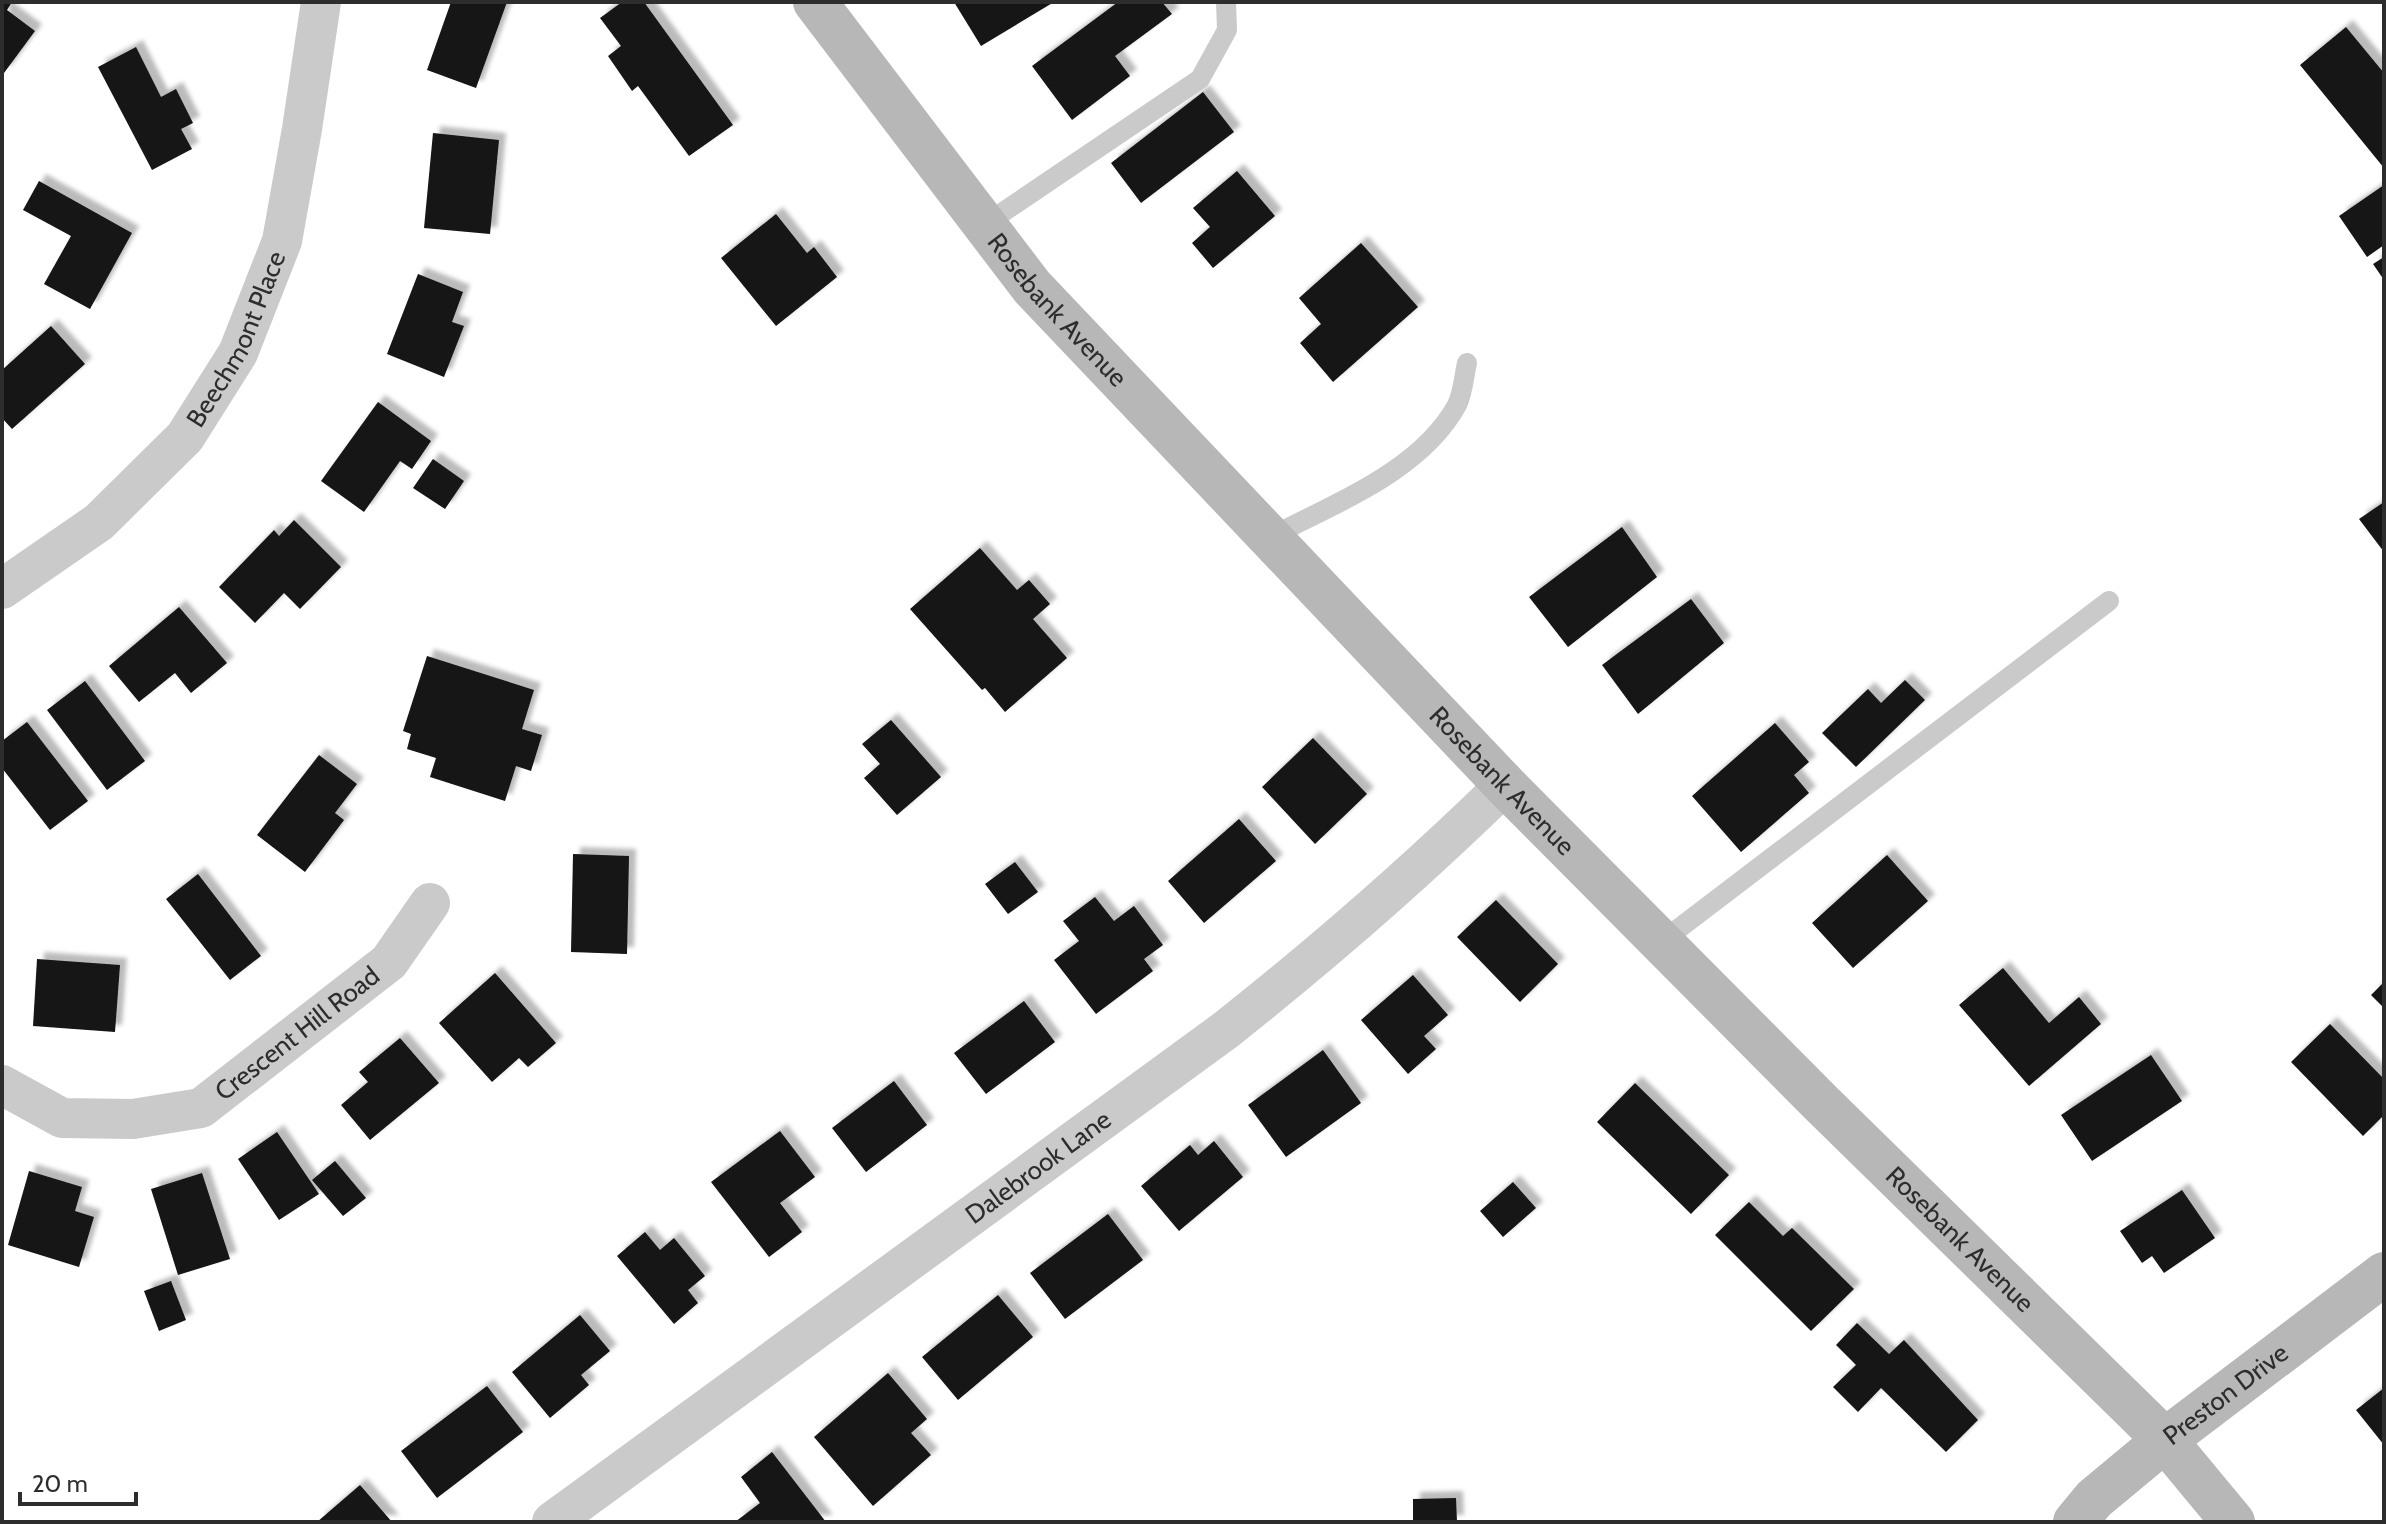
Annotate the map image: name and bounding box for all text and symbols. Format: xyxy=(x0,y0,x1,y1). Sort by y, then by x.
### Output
street label: Rosebank Avenue xyxy=(981,227,1134,393)
street label: Beechmont Place xyxy=(179,247,292,433)
street label: Rosebank Avenue xyxy=(1423,700,1582,862)
street label: Crescent Hill Road xyxy=(208,959,386,1107)
street label: Dalebrook Lane xyxy=(959,1103,1117,1231)
street label: Rosebank Avenue xyxy=(1879,1160,2041,1319)
street label: Preston Drive xyxy=(2157,1337,2294,1452)
scale bar xyxy=(20,1456,136,1506)
text: 20 m xyxy=(32,1469,88,1498)

